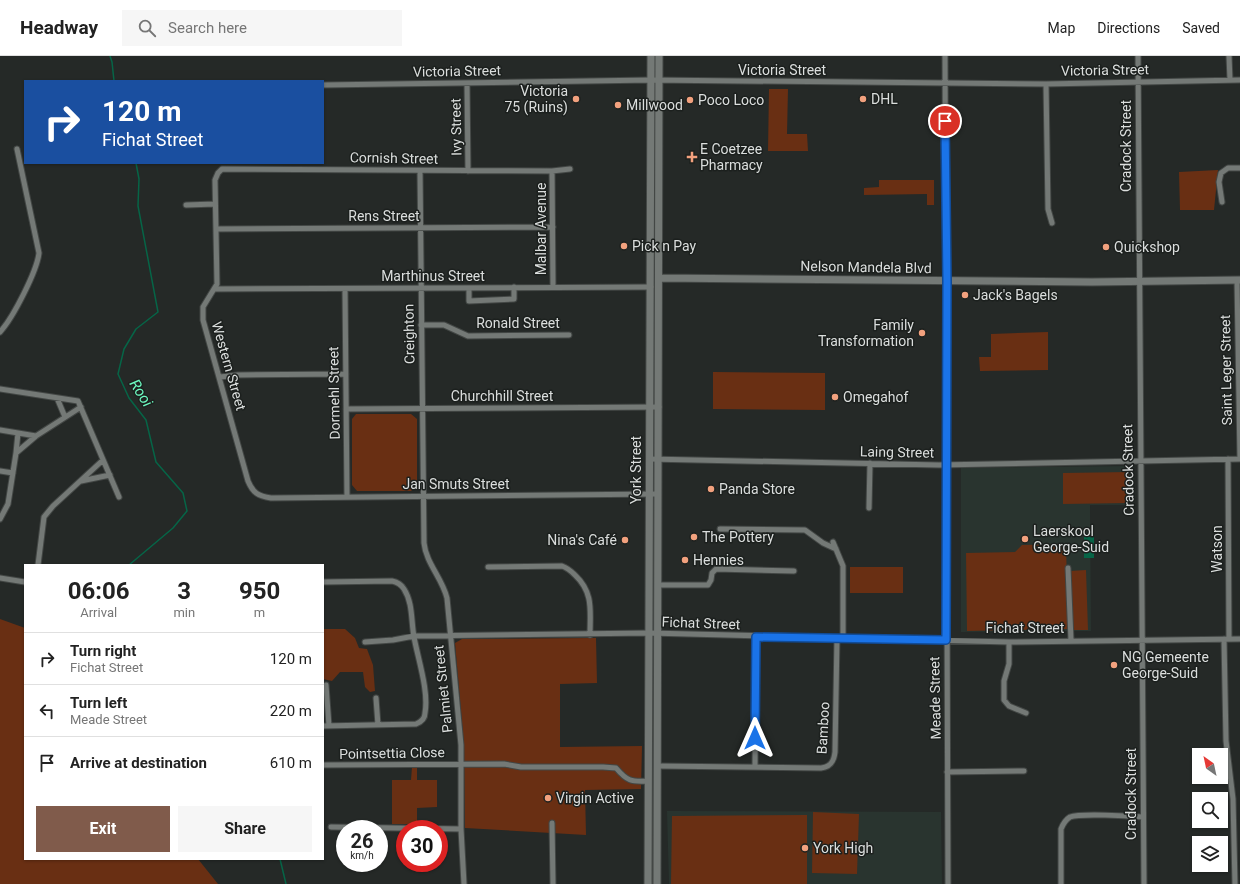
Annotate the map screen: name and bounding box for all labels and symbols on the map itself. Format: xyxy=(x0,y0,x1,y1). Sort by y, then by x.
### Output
street label: Victoria Street xyxy=(1061,61,1150,79)
street label: Victoria Street xyxy=(413,62,502,80)
street label: Victoria Street xyxy=(738,62,827,78)
place label: Victoria 75 (Ruins) xyxy=(504,83,568,116)
place label: DHL xyxy=(871,91,898,107)
place label: Poco Loco xyxy=(698,92,764,108)
marker: Victoria 75 (Ruins) xyxy=(571,94,581,104)
marker: DHL xyxy=(858,94,868,104)
marker: Poco Loco xyxy=(685,95,695,105)
place label: Millwood xyxy=(626,97,683,113)
street label: Ivy Street xyxy=(447,98,465,156)
marker: Millwood xyxy=(613,100,623,110)
street label: Cradock Street xyxy=(1118,100,1134,192)
pin xyxy=(928,104,962,138)
place label: E Coetzee Pharmacy xyxy=(700,141,763,173)
street label: Cornish Street xyxy=(350,149,439,167)
marker: E Coetzee Pharmacy xyxy=(687,152,697,162)
street label: Malbar Avenue xyxy=(533,183,549,275)
street label: Rens Street xyxy=(348,208,420,224)
place label: Pick n Pay xyxy=(632,238,697,254)
place label: Quickshop xyxy=(1114,239,1180,255)
marker: Pick n Pay xyxy=(619,241,629,251)
marker: Quickshop xyxy=(1101,242,1111,252)
street label: Nelson Mandela Blvd xyxy=(800,258,932,276)
street label: Marthinus Street xyxy=(381,268,485,284)
place label: Jack's Bagels xyxy=(973,287,1058,303)
marker: Jack's Bagels xyxy=(960,290,970,300)
street label: Creighton xyxy=(400,304,418,364)
street label: Saint Leger Street xyxy=(1217,314,1235,425)
street label: Ronald Street xyxy=(476,315,560,331)
place label: Family Transformation xyxy=(818,317,914,349)
street label: Western Street xyxy=(209,320,249,413)
marker: Family Transformation xyxy=(917,328,927,338)
street label: Dormehl Street xyxy=(325,346,343,440)
water label: Rooi xyxy=(126,376,157,410)
street label: Churchhill Street xyxy=(451,388,554,404)
place label: Omegahof xyxy=(843,389,909,405)
marker: Omegahof xyxy=(830,392,840,402)
street label: Cradock Street xyxy=(1119,423,1137,516)
street label: York Street xyxy=(628,435,644,504)
street label: Laing Street xyxy=(860,443,935,461)
street label: Jan Smuts Street xyxy=(402,476,510,492)
place label: Panda Store xyxy=(719,481,795,497)
marker: Panda Store xyxy=(706,484,716,494)
place label: Laerskool George-Suid xyxy=(1033,523,1109,555)
street label: Watson xyxy=(1209,525,1225,573)
place label: The Pottery xyxy=(702,529,774,545)
place label: Nina's Café xyxy=(547,532,617,548)
marker: The Pottery xyxy=(689,532,699,542)
marker: Laerskool George-Suid xyxy=(1020,534,1030,544)
marker: Nina's Café xyxy=(620,535,630,545)
place label: Hennies xyxy=(693,552,744,568)
marker: Hennies xyxy=(680,555,690,565)
street label: Fichat Street xyxy=(661,614,741,632)
street label: Fichat Street xyxy=(986,620,1065,636)
street label: Palmiet Street xyxy=(430,644,456,734)
place label: NG Gemeente George-Suid xyxy=(1122,649,1209,681)
street label: Meade Street xyxy=(926,656,944,740)
marker: NG Gemeente George-Suid xyxy=(1109,660,1119,670)
street label: Bamboo xyxy=(814,701,832,755)
position arrow xyxy=(734,717,776,759)
street label: Pointsettia Close xyxy=(339,744,445,762)
street label: Cradock Street xyxy=(1123,748,1139,840)
north arrow xyxy=(1192,748,1228,784)
place label: Virgin Active xyxy=(556,790,634,806)
marker: Virgin Active xyxy=(543,793,553,803)
speed limit sign: 30 xyxy=(396,820,448,872)
place label: York High xyxy=(813,840,873,856)
marker: York High xyxy=(800,843,810,853)

